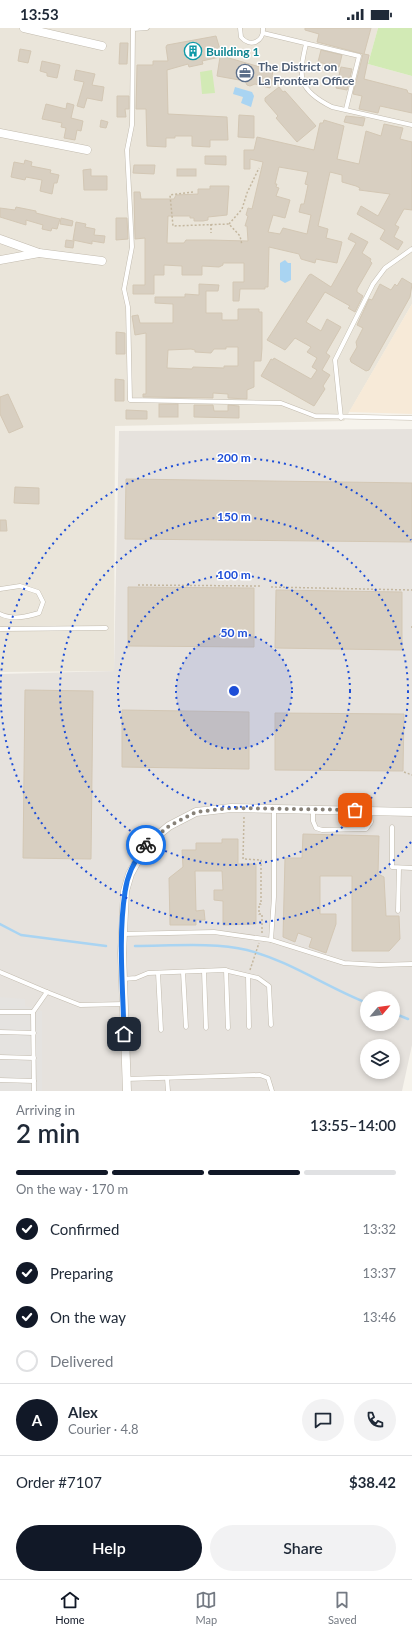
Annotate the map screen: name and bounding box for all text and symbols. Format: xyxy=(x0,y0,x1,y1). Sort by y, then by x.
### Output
text: 13:53 xyxy=(20,5,59,23)
building icon: Building 1 xyxy=(183,41,203,61)
place label: Building 1 xyxy=(206,44,259,59)
place label: The District on La Frontera Office xyxy=(258,59,355,88)
office icon: The District on La Frontera Office xyxy=(235,63,255,83)
text: 200 m xyxy=(217,450,251,465)
text: 150 m xyxy=(217,509,251,524)
text: 100 m xyxy=(217,567,251,582)
text: 50 m xyxy=(221,625,247,640)
centre of rings xyxy=(227,684,241,698)
pin xyxy=(338,793,372,827)
icon: bag xyxy=(344,799,366,821)
courier xyxy=(126,825,166,865)
icon: bike xyxy=(135,834,157,856)
north arrow xyxy=(360,991,400,1031)
map controls xyxy=(360,991,400,1079)
pin xyxy=(107,1017,141,1051)
icon: home xyxy=(113,1023,135,1045)
button: layers xyxy=(360,1039,400,1079)
text: Arriving in xyxy=(16,1102,75,1118)
text: 13:55–14:00 xyxy=(310,1116,396,1134)
text: 2 min xyxy=(16,1117,80,1149)
text: On the way · 170 m xyxy=(16,1181,128,1197)
icon: check xyxy=(16,1218,38,1240)
text: Confirmed xyxy=(50,1220,119,1238)
text: 13:32 xyxy=(363,1221,396,1237)
icon: check xyxy=(16,1262,38,1284)
text: Preparing xyxy=(50,1264,113,1282)
text: 13:37 xyxy=(363,1265,396,1281)
icon: check xyxy=(16,1306,38,1328)
text: On the way xyxy=(50,1308,126,1326)
text: 13:46 xyxy=(363,1309,396,1325)
text: Delivered xyxy=(50,1352,113,1370)
button: chat xyxy=(302,1399,344,1441)
button: phone xyxy=(354,1399,396,1441)
text: Alex xyxy=(68,1403,98,1421)
text: A xyxy=(32,1411,42,1429)
text: Courier · 4.8 xyxy=(68,1421,139,1437)
text: Order #7107 xyxy=(16,1473,102,1491)
text: $38.42 xyxy=(349,1473,396,1491)
button: Help xyxy=(16,1525,202,1571)
button: Share xyxy=(210,1525,396,1571)
tab: Home xyxy=(55,1589,85,1626)
tab: Map xyxy=(195,1589,217,1626)
tab: Saved xyxy=(328,1589,357,1626)

